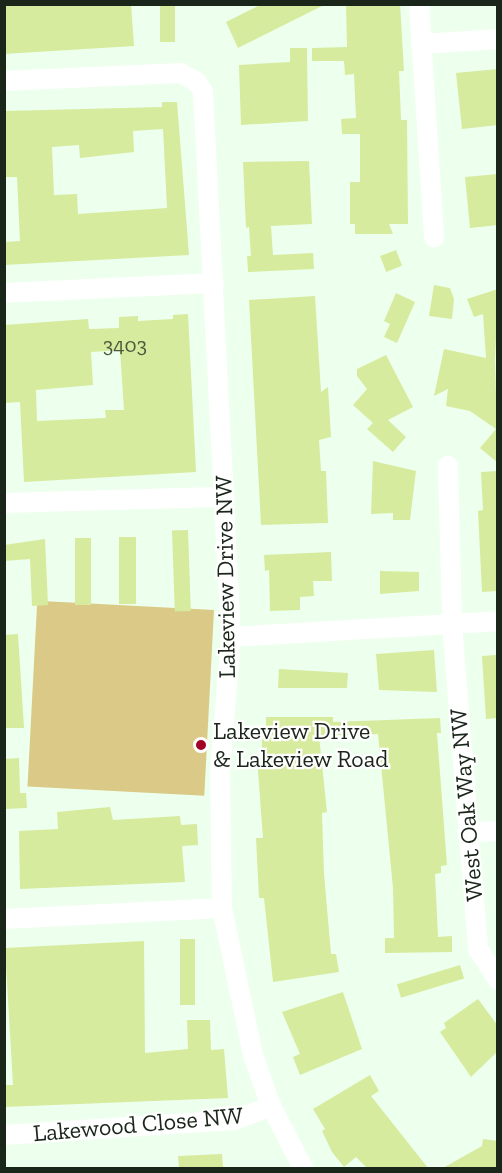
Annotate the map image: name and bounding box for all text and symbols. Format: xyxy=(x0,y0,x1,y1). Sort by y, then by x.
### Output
house number: 3403 xyxy=(103,332,147,358)
street label: Lakeview Drive NW xyxy=(209,475,241,679)
street label: West Oak Way NW xyxy=(443,707,489,903)
place label: Lakeview Drive & Lakeview Road xyxy=(213,717,389,773)
marker: Lakeview Drive & Lakeview Road xyxy=(194,738,208,752)
street label: Lakewood Close NW xyxy=(32,1100,244,1148)

